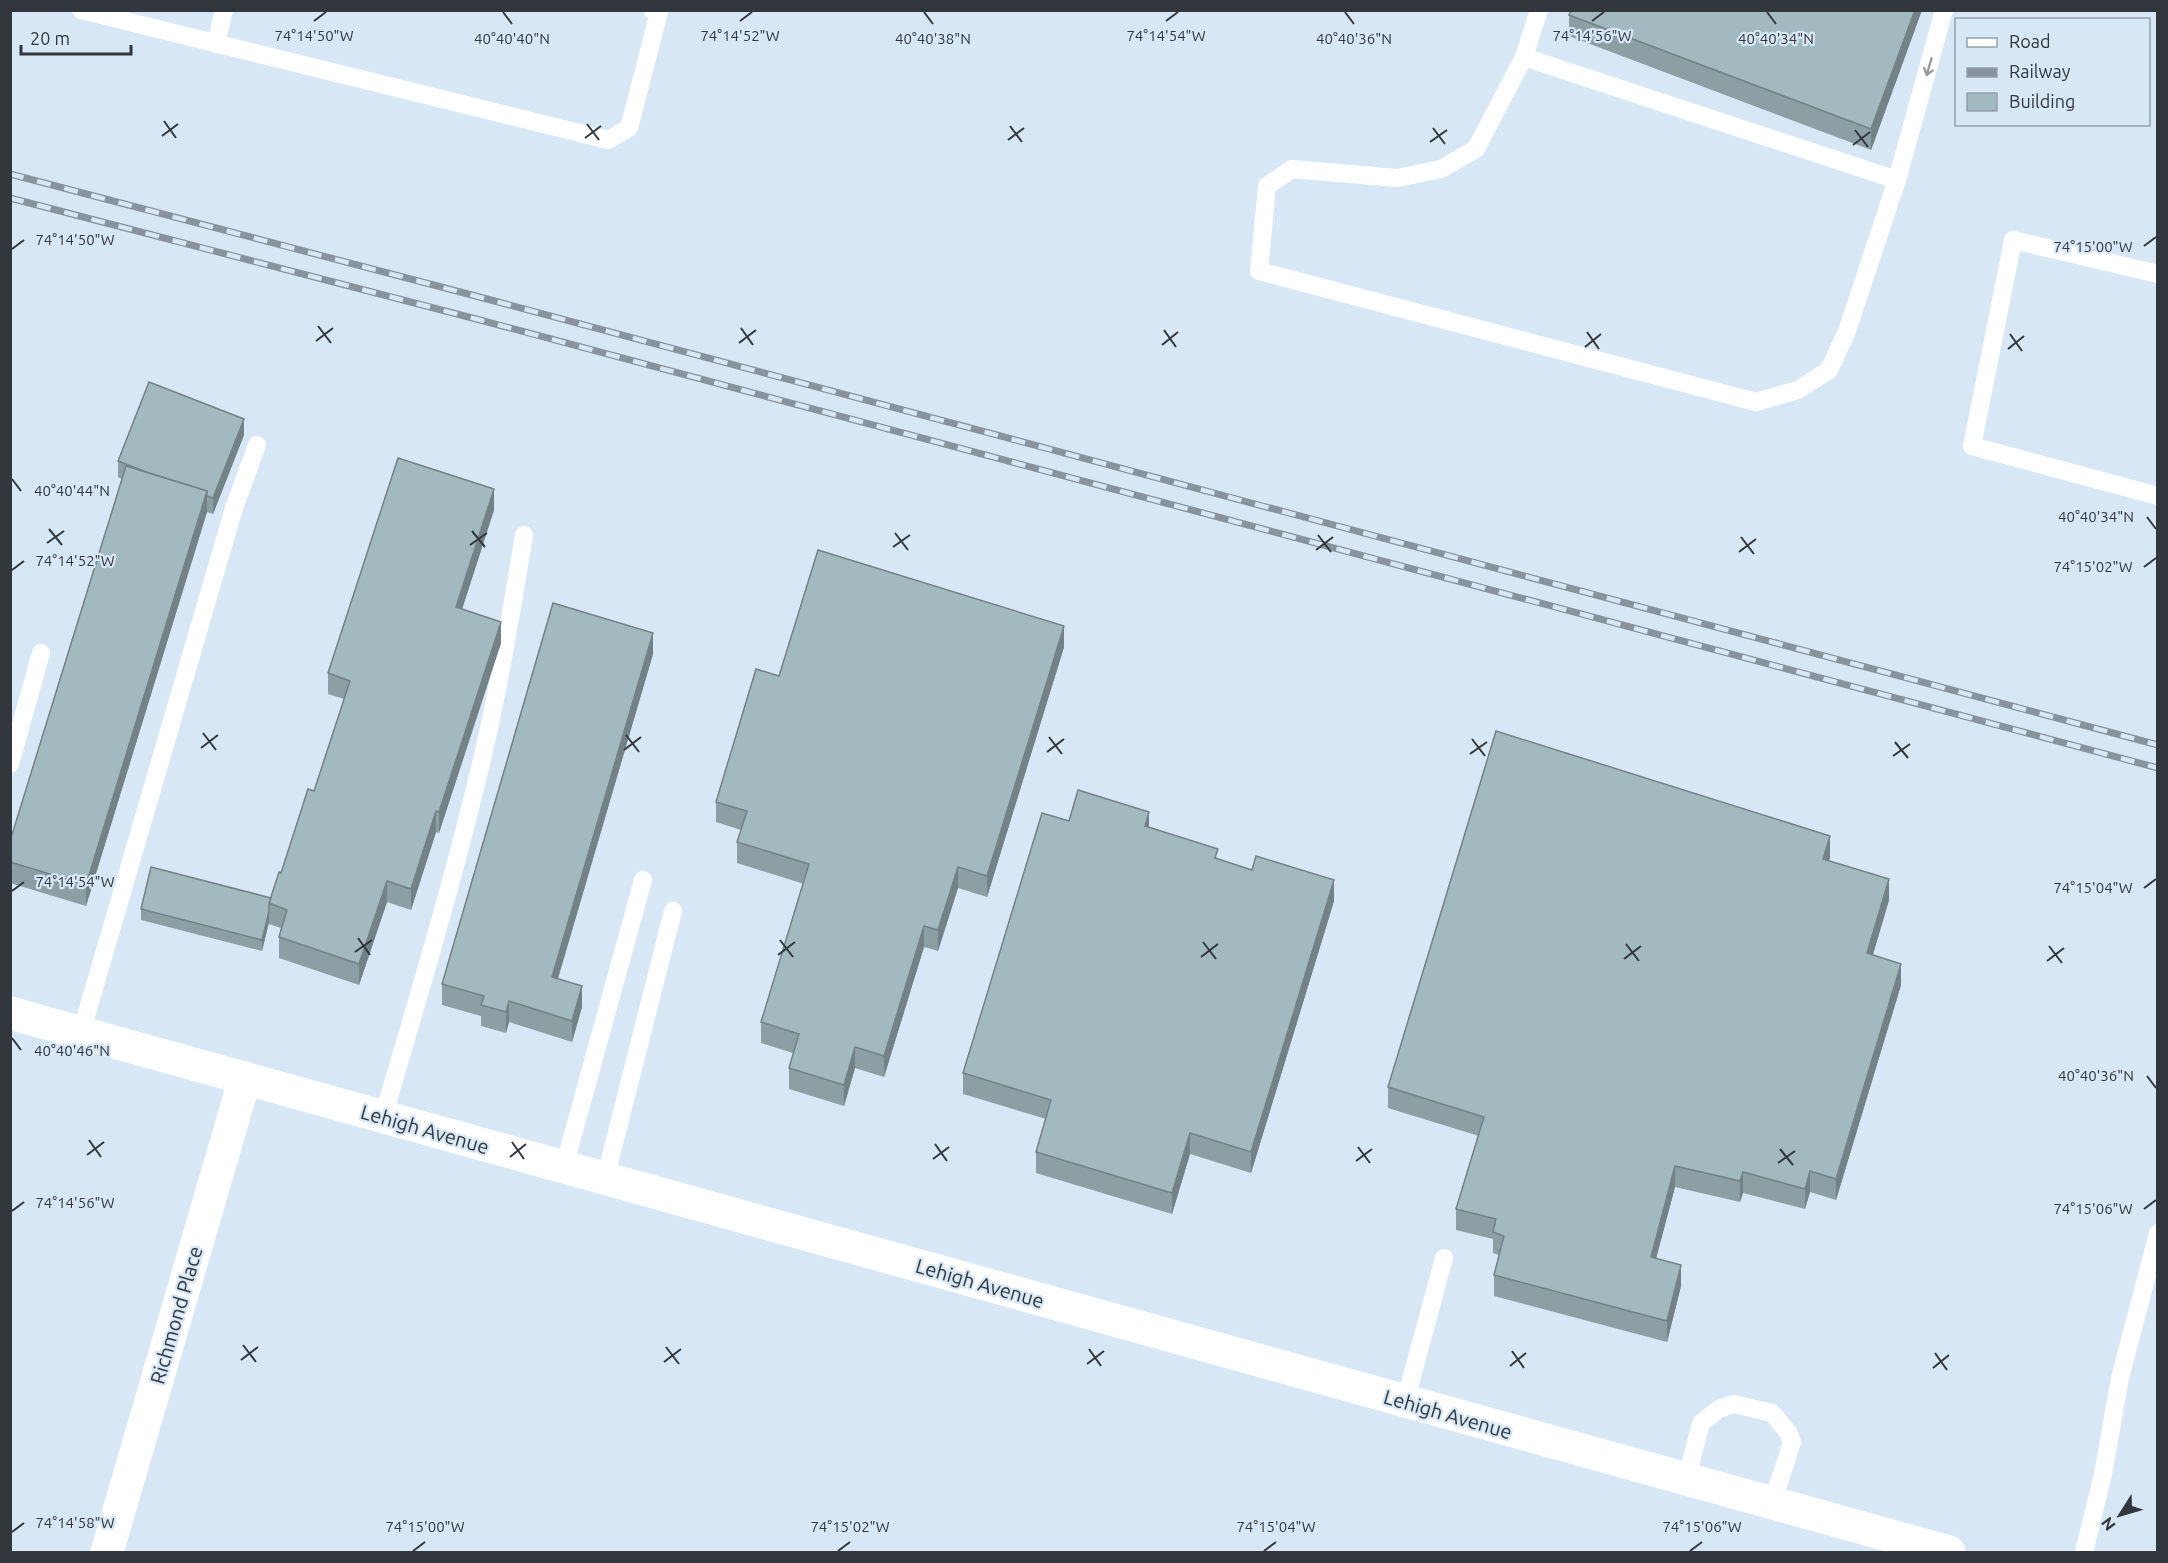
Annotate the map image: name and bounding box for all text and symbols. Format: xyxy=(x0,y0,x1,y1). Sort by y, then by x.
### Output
scale bar xyxy=(21,18,130,56)
legend xyxy=(1955,18,2150,126)
text: 74°14'50"W xyxy=(274,27,354,44)
text: 74°14'52"W xyxy=(700,27,780,44)
text: 74°14'54"W xyxy=(1126,27,1206,44)
text: 74°14'56"W xyxy=(1552,27,1632,44)
text: 20 m xyxy=(30,28,70,48)
text: 40°40'40"N xyxy=(474,30,550,47)
text: 40°40'38"N xyxy=(895,30,971,47)
text: 40°40'36"N xyxy=(1316,30,1392,47)
text: 40°40'34"N xyxy=(1738,30,1814,47)
text: Road xyxy=(2009,31,2051,51)
one-way arrow xyxy=(1922,57,1934,76)
text: Railway xyxy=(2009,61,2071,81)
text: Building xyxy=(2009,91,2075,111)
text: 74°14'50"W xyxy=(35,231,115,248)
text: 74°15'00"W xyxy=(2053,238,2133,255)
text: 40°40'44"N xyxy=(34,482,110,499)
text: 40°40'34"N xyxy=(2058,508,2134,525)
text: 74°14'52"W xyxy=(35,552,115,569)
text: 74°15'02"W xyxy=(2053,558,2133,575)
text: 74°14'54"W xyxy=(35,873,115,890)
text: 74°15'04"W xyxy=(2053,879,2133,896)
text: 40°40'46"N xyxy=(34,1042,110,1059)
text: 40°40'36"N xyxy=(2058,1067,2134,1084)
street label: Lehigh Avenue xyxy=(358,1100,492,1158)
text: 74°14'56"W xyxy=(35,1194,115,1211)
text: 74°15'06"W xyxy=(2053,1200,2133,1217)
street label: Richmond Place xyxy=(145,1243,207,1387)
street label: Lehigh Avenue xyxy=(913,1254,1047,1312)
street label: Lehigh Avenue xyxy=(1381,1385,1515,1443)
north arrow xyxy=(2090,1485,2150,1545)
text: 74°14'58"W xyxy=(35,1514,115,1531)
text: N xyxy=(2097,1514,2119,1534)
text: 74°15'00"W xyxy=(385,1518,465,1535)
text: 74°15'02"W xyxy=(810,1518,890,1535)
text: 74°15'04"W xyxy=(1236,1518,1316,1535)
text: 74°15'06"W xyxy=(1662,1518,1742,1535)

